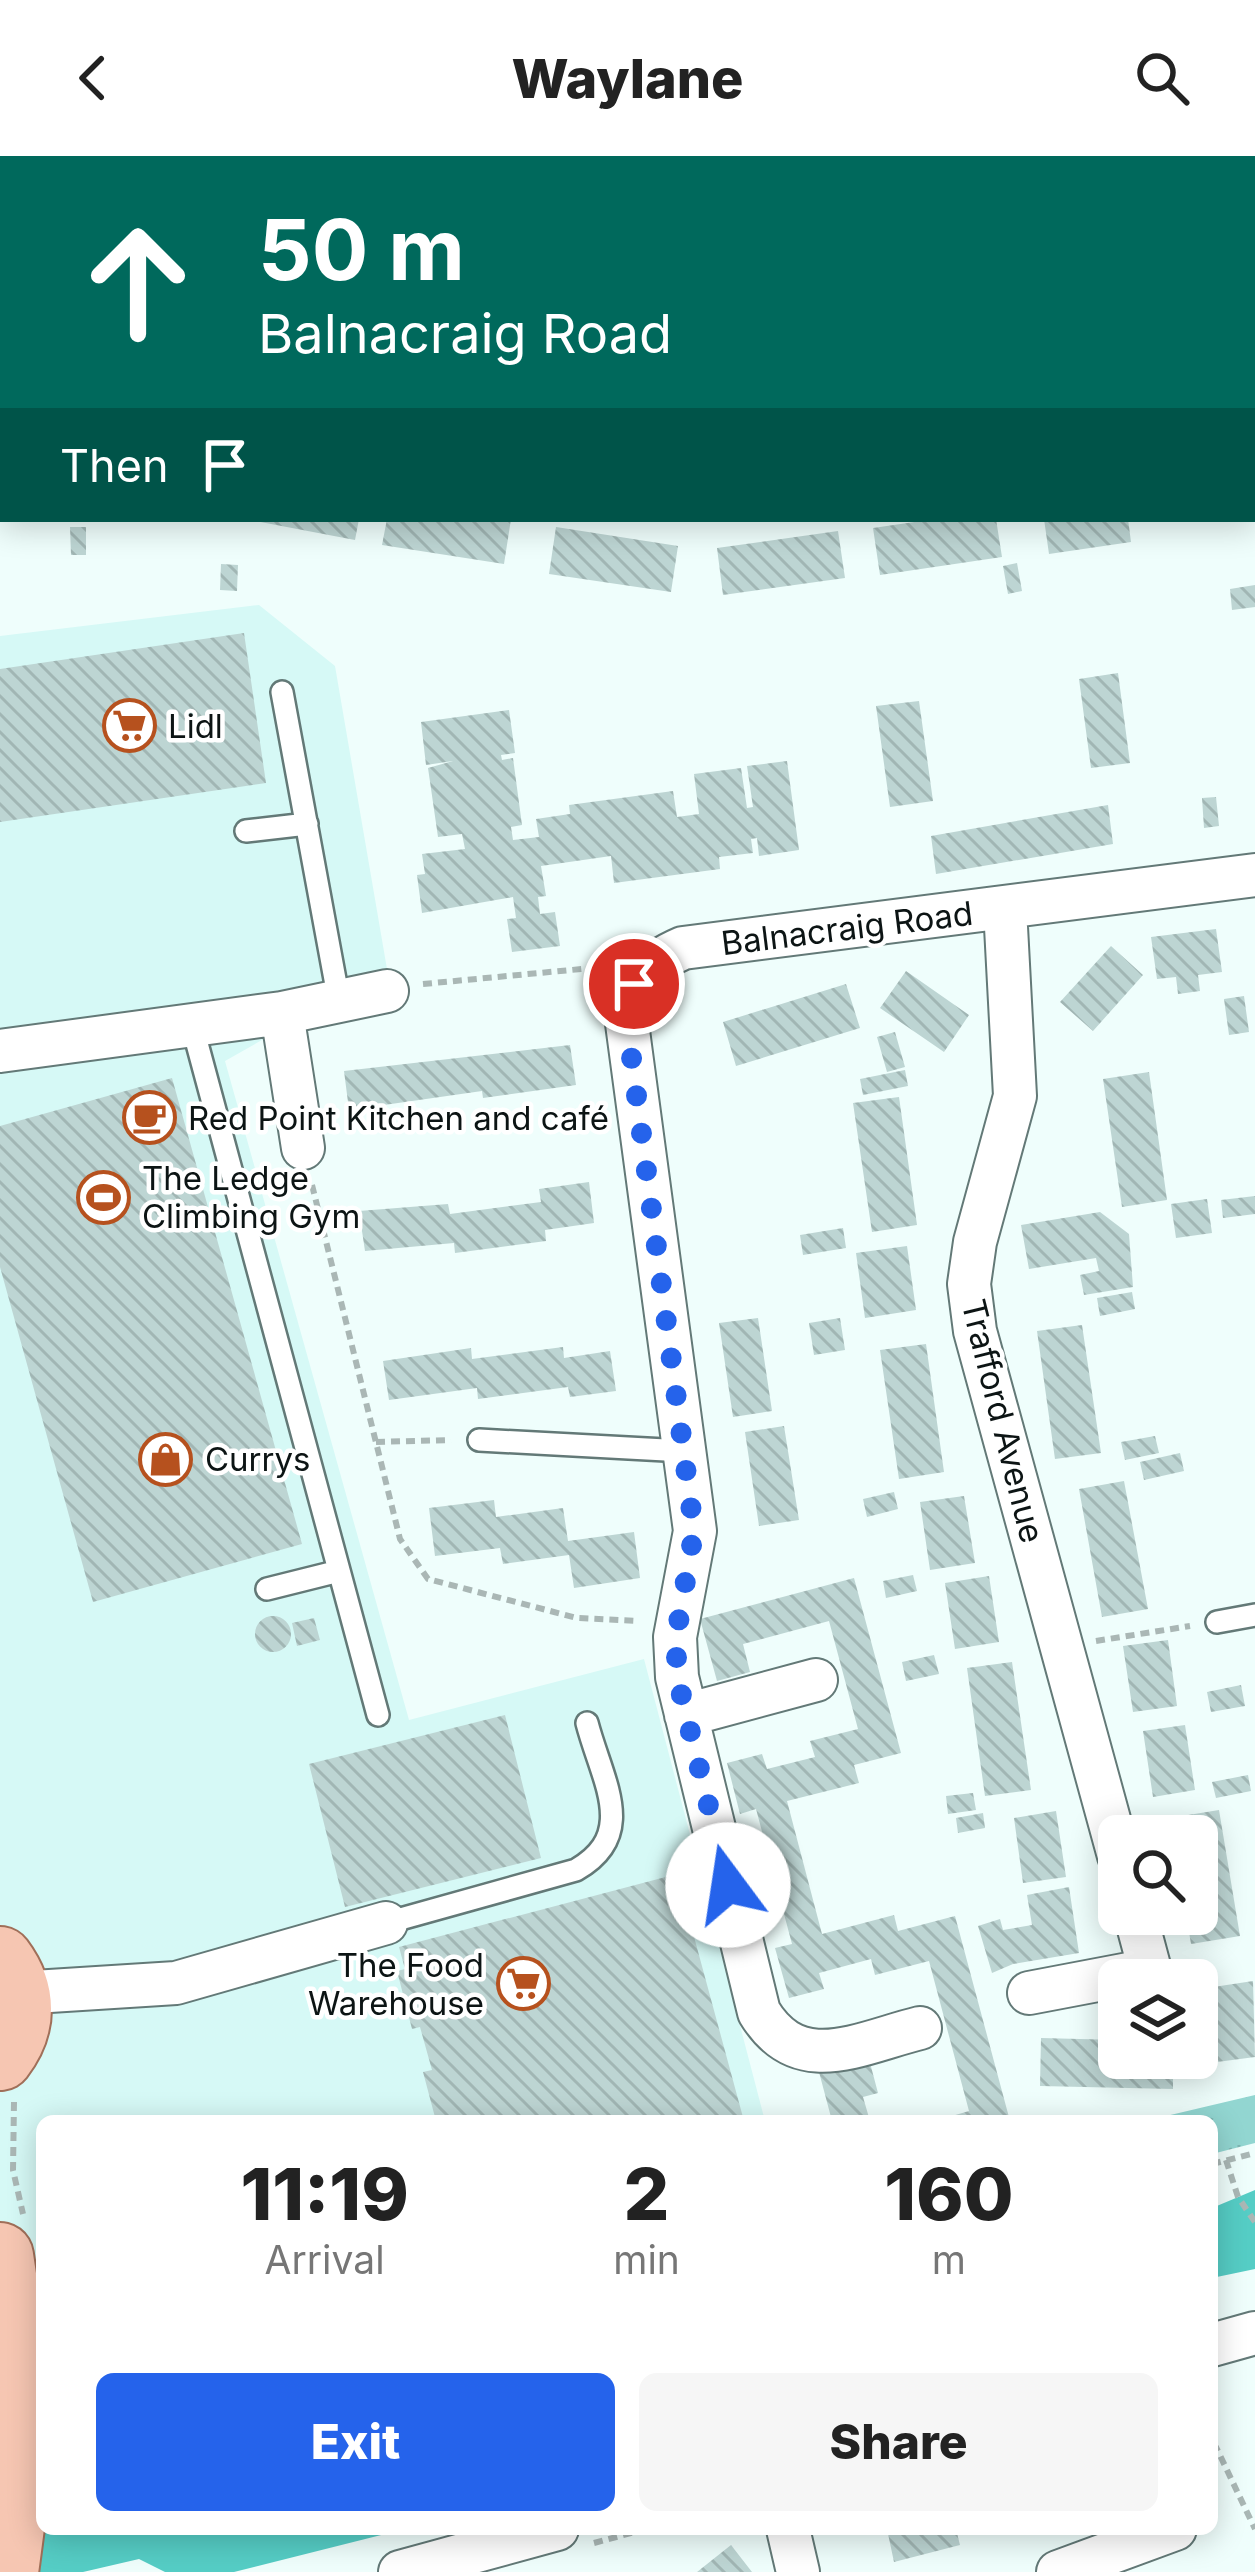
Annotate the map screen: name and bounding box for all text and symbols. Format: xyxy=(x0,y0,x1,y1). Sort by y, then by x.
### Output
icon: back xyxy=(60,45,126,111)
icon: search xyxy=(1129,45,1195,111)
text: Waylane xyxy=(512,46,743,111)
text: 50 m xyxy=(258,199,465,300)
icon: ahead xyxy=(60,204,216,360)
text: Balnacraig Road xyxy=(258,301,672,366)
icon: arrive xyxy=(192,432,258,498)
text: Then xyxy=(60,438,168,493)
supermarket icon: Lidl xyxy=(101,698,157,754)
place label: Lidl xyxy=(168,706,223,746)
street label: Balnacraig Road xyxy=(719,893,975,963)
pin xyxy=(583,933,685,1035)
icon: arrive xyxy=(601,951,667,1017)
cafe icon: Red Point Kitchen and café xyxy=(121,1090,177,1146)
place label: Red Point Kitchen and café xyxy=(188,1098,609,1138)
place label: The Ledge Climbing Gym xyxy=(142,1158,360,1236)
sports icon: The Ledge Climbing Gym xyxy=(75,1169,131,1225)
street label: Trafford Avenue xyxy=(953,1295,1053,1547)
shop icon: Currys xyxy=(138,1431,194,1487)
place label: Currys xyxy=(205,1439,310,1479)
map controls xyxy=(1098,1815,1218,2079)
button: search xyxy=(1098,1815,1218,1935)
position arrow xyxy=(665,1822,791,1948)
place label: The Food Warehouse xyxy=(308,1945,484,2023)
supermarket icon: The Food Warehouse xyxy=(495,1956,551,2012)
button: layers xyxy=(1098,1959,1218,2079)
text: 11:19 xyxy=(240,2150,409,2237)
text: 2 xyxy=(624,2150,670,2237)
text: 160 xyxy=(884,2150,1014,2237)
text: Arrival xyxy=(265,2236,385,2283)
text: min xyxy=(613,2236,680,2283)
text: m xyxy=(932,2236,966,2283)
button: Exit xyxy=(96,2373,615,2511)
button: Share xyxy=(639,2373,1158,2511)

